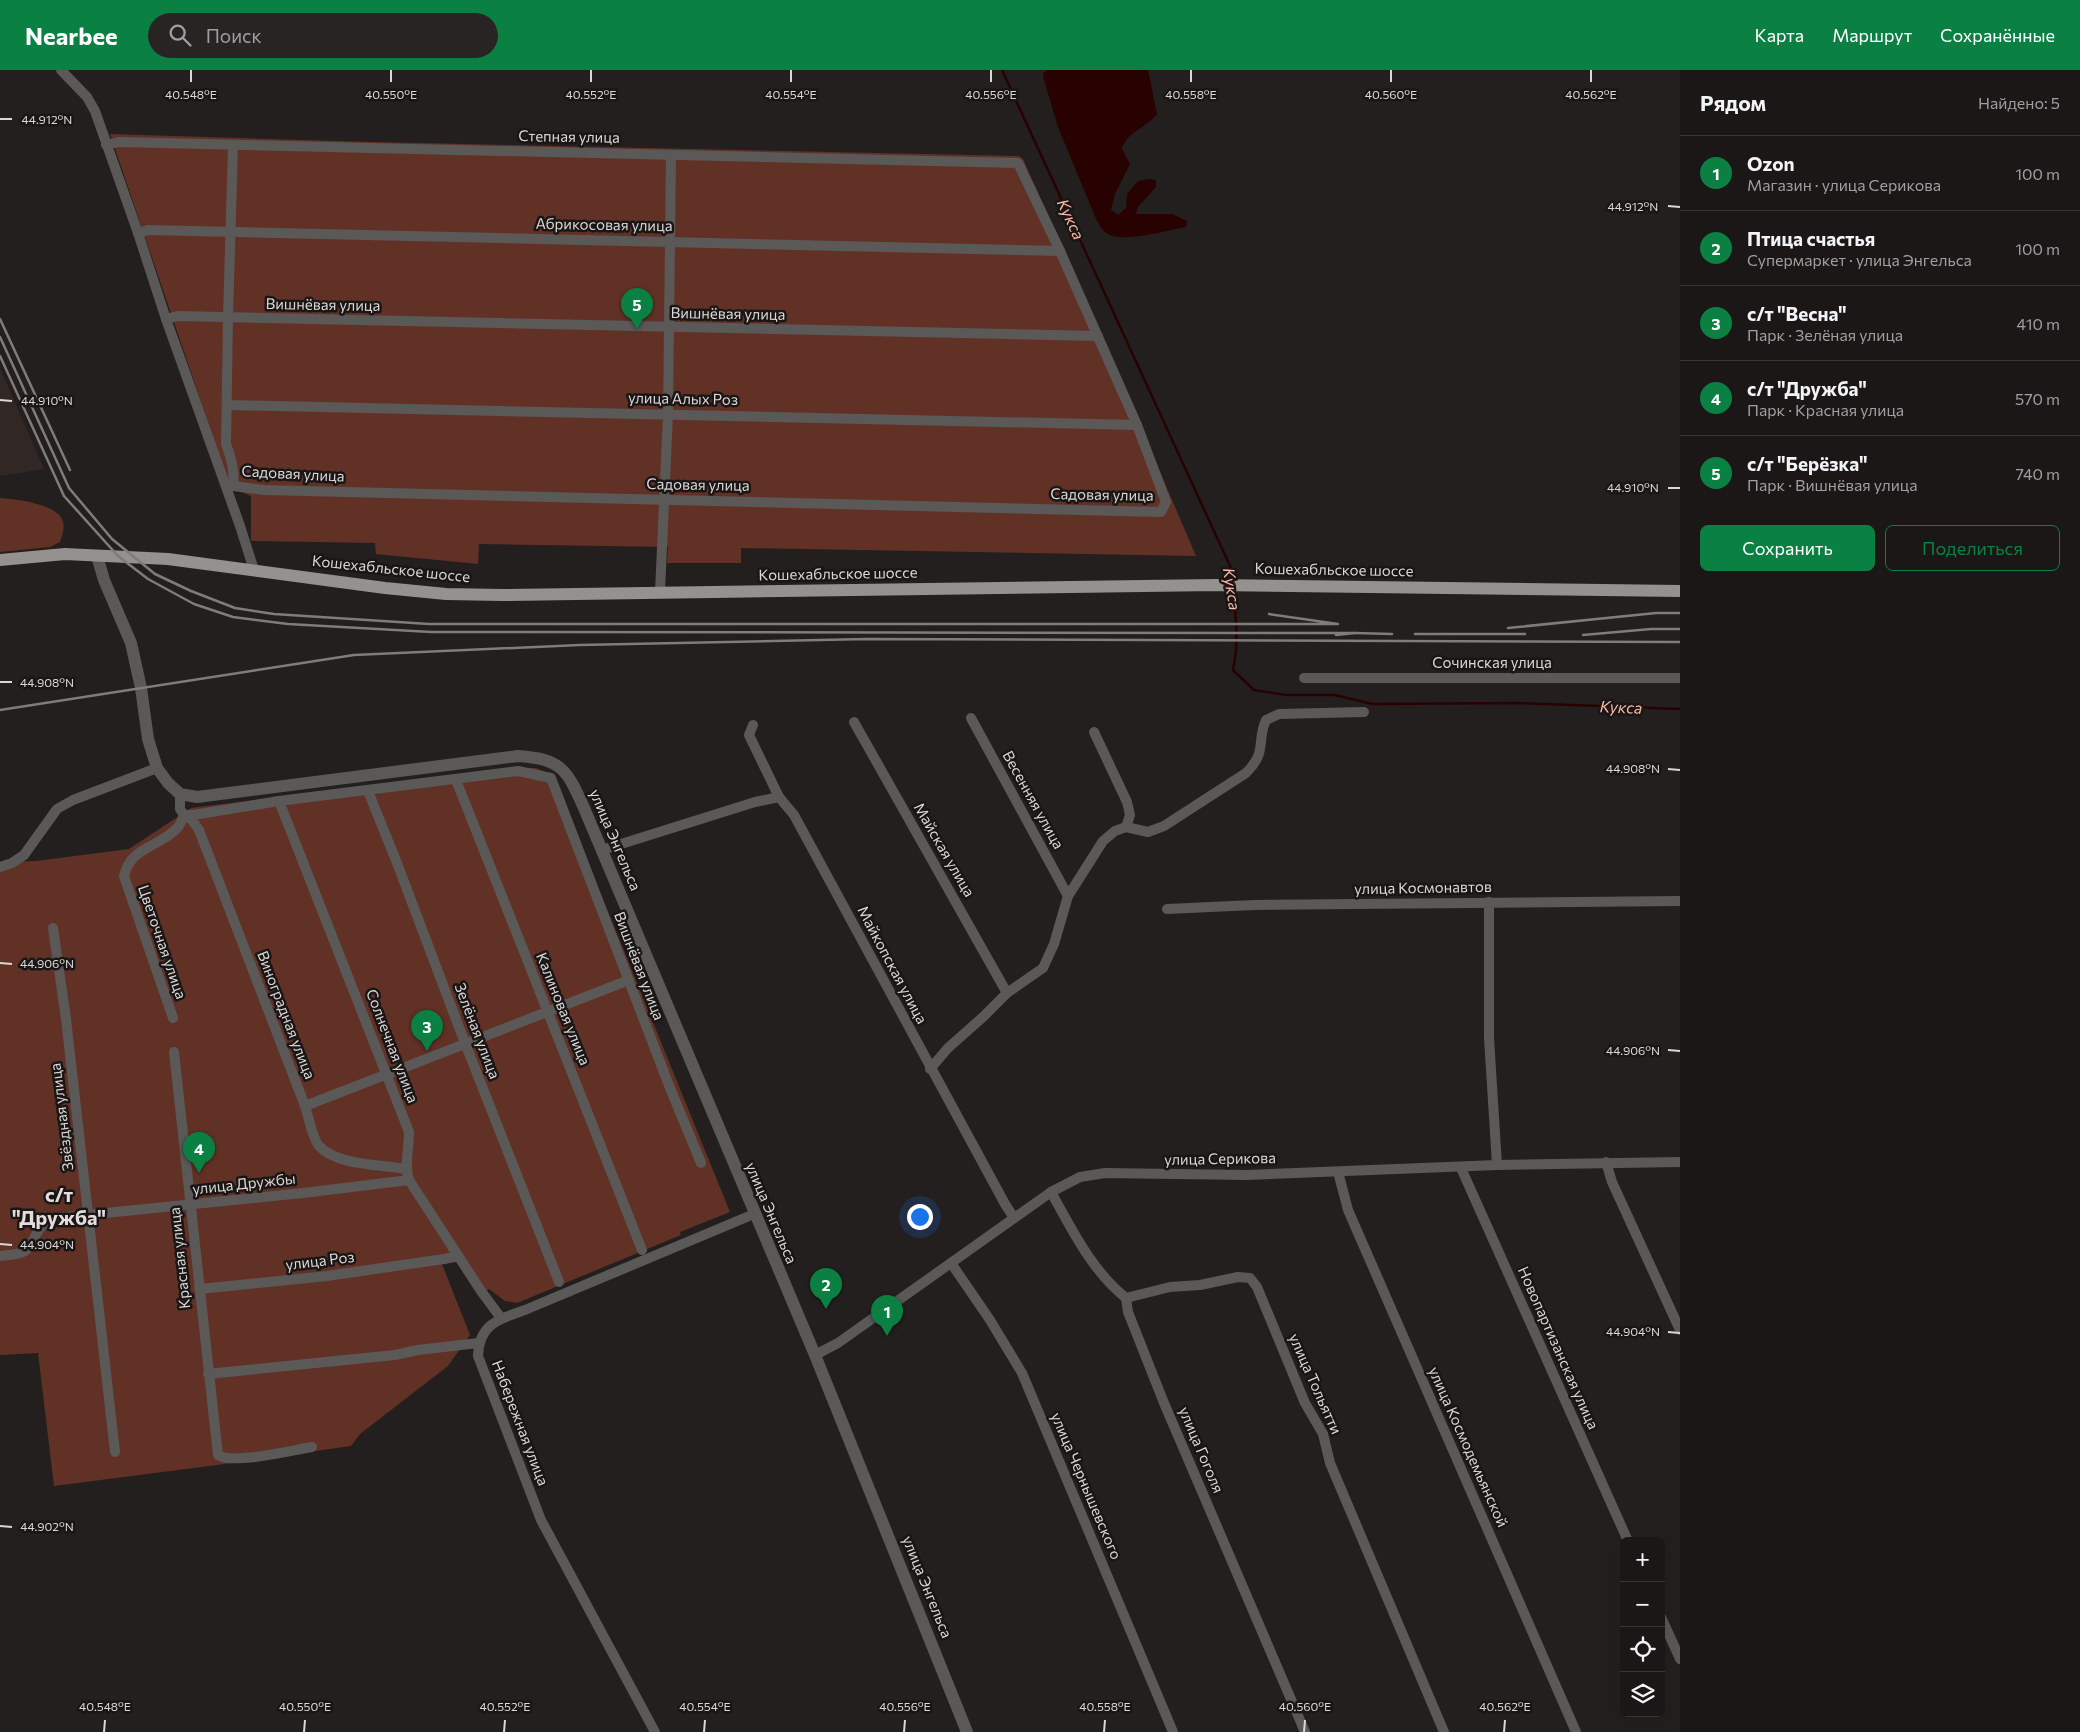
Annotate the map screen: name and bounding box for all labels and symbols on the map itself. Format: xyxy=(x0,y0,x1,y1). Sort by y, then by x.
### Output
text: 40.548°E xyxy=(165,87,217,101)
text: 40.550°E xyxy=(365,87,417,101)
text: 40.552°E xyxy=(566,87,616,101)
text: 40.554°E xyxy=(765,87,817,101)
text: 40.556°E xyxy=(965,87,1017,101)
text: 40.558°E xyxy=(1165,87,1217,101)
text: 40.560°E xyxy=(1365,87,1417,101)
text: 40.562°E xyxy=(1565,87,1617,101)
text: 44.912°N xyxy=(22,112,72,126)
street label: Степная улица xyxy=(518,126,620,146)
water label: Кукса xyxy=(1054,195,1089,242)
text: 44.912°N xyxy=(1608,199,1658,213)
street label: Абрикосовая улица xyxy=(535,214,673,234)
pin: 5 xyxy=(621,288,653,329)
street label: Вишнёвая улица xyxy=(266,294,381,314)
street label: Вишнёвая улица xyxy=(671,303,786,323)
street label: улица Алых Роз xyxy=(628,388,738,408)
text: 44.910°N xyxy=(21,393,73,407)
street label: Садовая улица xyxy=(241,461,345,485)
street label: Садовая улица xyxy=(646,474,750,494)
text: 44.910°N xyxy=(1607,480,1659,494)
street label: Садовая улица xyxy=(1050,484,1154,504)
street label: Кошехабльское шоссе xyxy=(311,551,471,585)
street label: Кошехабльское шоссе xyxy=(1254,559,1414,579)
street label: Кошехабльское шоссе xyxy=(758,563,918,583)
water label: Кукса xyxy=(1220,566,1245,612)
street label: Сочинская улица xyxy=(1432,653,1552,671)
text: 44.908°N xyxy=(20,675,74,689)
water label: Кукса xyxy=(1599,696,1643,717)
street label: Весенняя улица xyxy=(999,747,1068,852)
text: 44.908°N xyxy=(1606,761,1660,775)
street label: улица Энгельса xyxy=(586,786,645,893)
street label: Майская улица xyxy=(911,799,979,900)
street label: улица Космонавтов xyxy=(1354,877,1492,897)
street label: Цветочная улица xyxy=(135,882,191,1001)
street label: Майкопская улица xyxy=(854,903,932,1026)
street label: Вишнёвая улица xyxy=(611,909,669,1022)
street label: Виноградная улица xyxy=(254,948,320,1081)
street label: Калиновая улица xyxy=(533,950,595,1068)
text: 44.906°N xyxy=(20,956,74,970)
street label: Зелёная улица xyxy=(451,980,504,1081)
street label: Солнечная улица xyxy=(363,986,423,1105)
pin: 3 xyxy=(411,1010,443,1051)
text: 44.906°N xyxy=(1606,1043,1660,1057)
street label: Звёздная улица xyxy=(45,1062,77,1172)
pin: 4 xyxy=(183,1132,215,1173)
street label: улица Серикова xyxy=(1164,1148,1276,1168)
street label: улица Энгельса xyxy=(742,1159,801,1266)
street label: улица Дружбы xyxy=(191,1169,296,1197)
district label: с/т "Дружба" xyxy=(12,1182,106,1229)
your location xyxy=(907,1204,933,1230)
street label: Красная улица xyxy=(165,1206,193,1310)
text: 44.904°N xyxy=(20,1237,74,1251)
street label: улица Роз xyxy=(284,1247,355,1273)
street label: Новопартизанская улица xyxy=(1515,1263,1603,1432)
pin: 2 xyxy=(810,1268,842,1309)
pin: 1 xyxy=(871,1295,903,1336)
text: 44.904°N xyxy=(1606,1324,1660,1338)
street label: улица Тольятти xyxy=(1286,1331,1346,1437)
street label: Набережная улица xyxy=(489,1357,553,1488)
street label: улица Космодемьянской xyxy=(1425,1364,1512,1529)
street label: улица Гоголя xyxy=(1176,1404,1228,1495)
street label: улица Чернышевского xyxy=(1048,1409,1126,1562)
text: 44.902°N xyxy=(20,1519,74,1533)
street label: улица Энгельса xyxy=(899,1533,957,1640)
text: 40.548°E xyxy=(79,1699,131,1713)
text: 40.550°E xyxy=(279,1699,331,1713)
text: 40.552°E xyxy=(480,1699,530,1713)
text: 40.554°E xyxy=(679,1699,731,1713)
text: 40.556°E xyxy=(879,1699,931,1713)
text: 40.558°E xyxy=(1079,1699,1131,1713)
text: 40.560°E xyxy=(1279,1699,1331,1713)
text: 40.562°E xyxy=(1479,1699,1531,1713)

